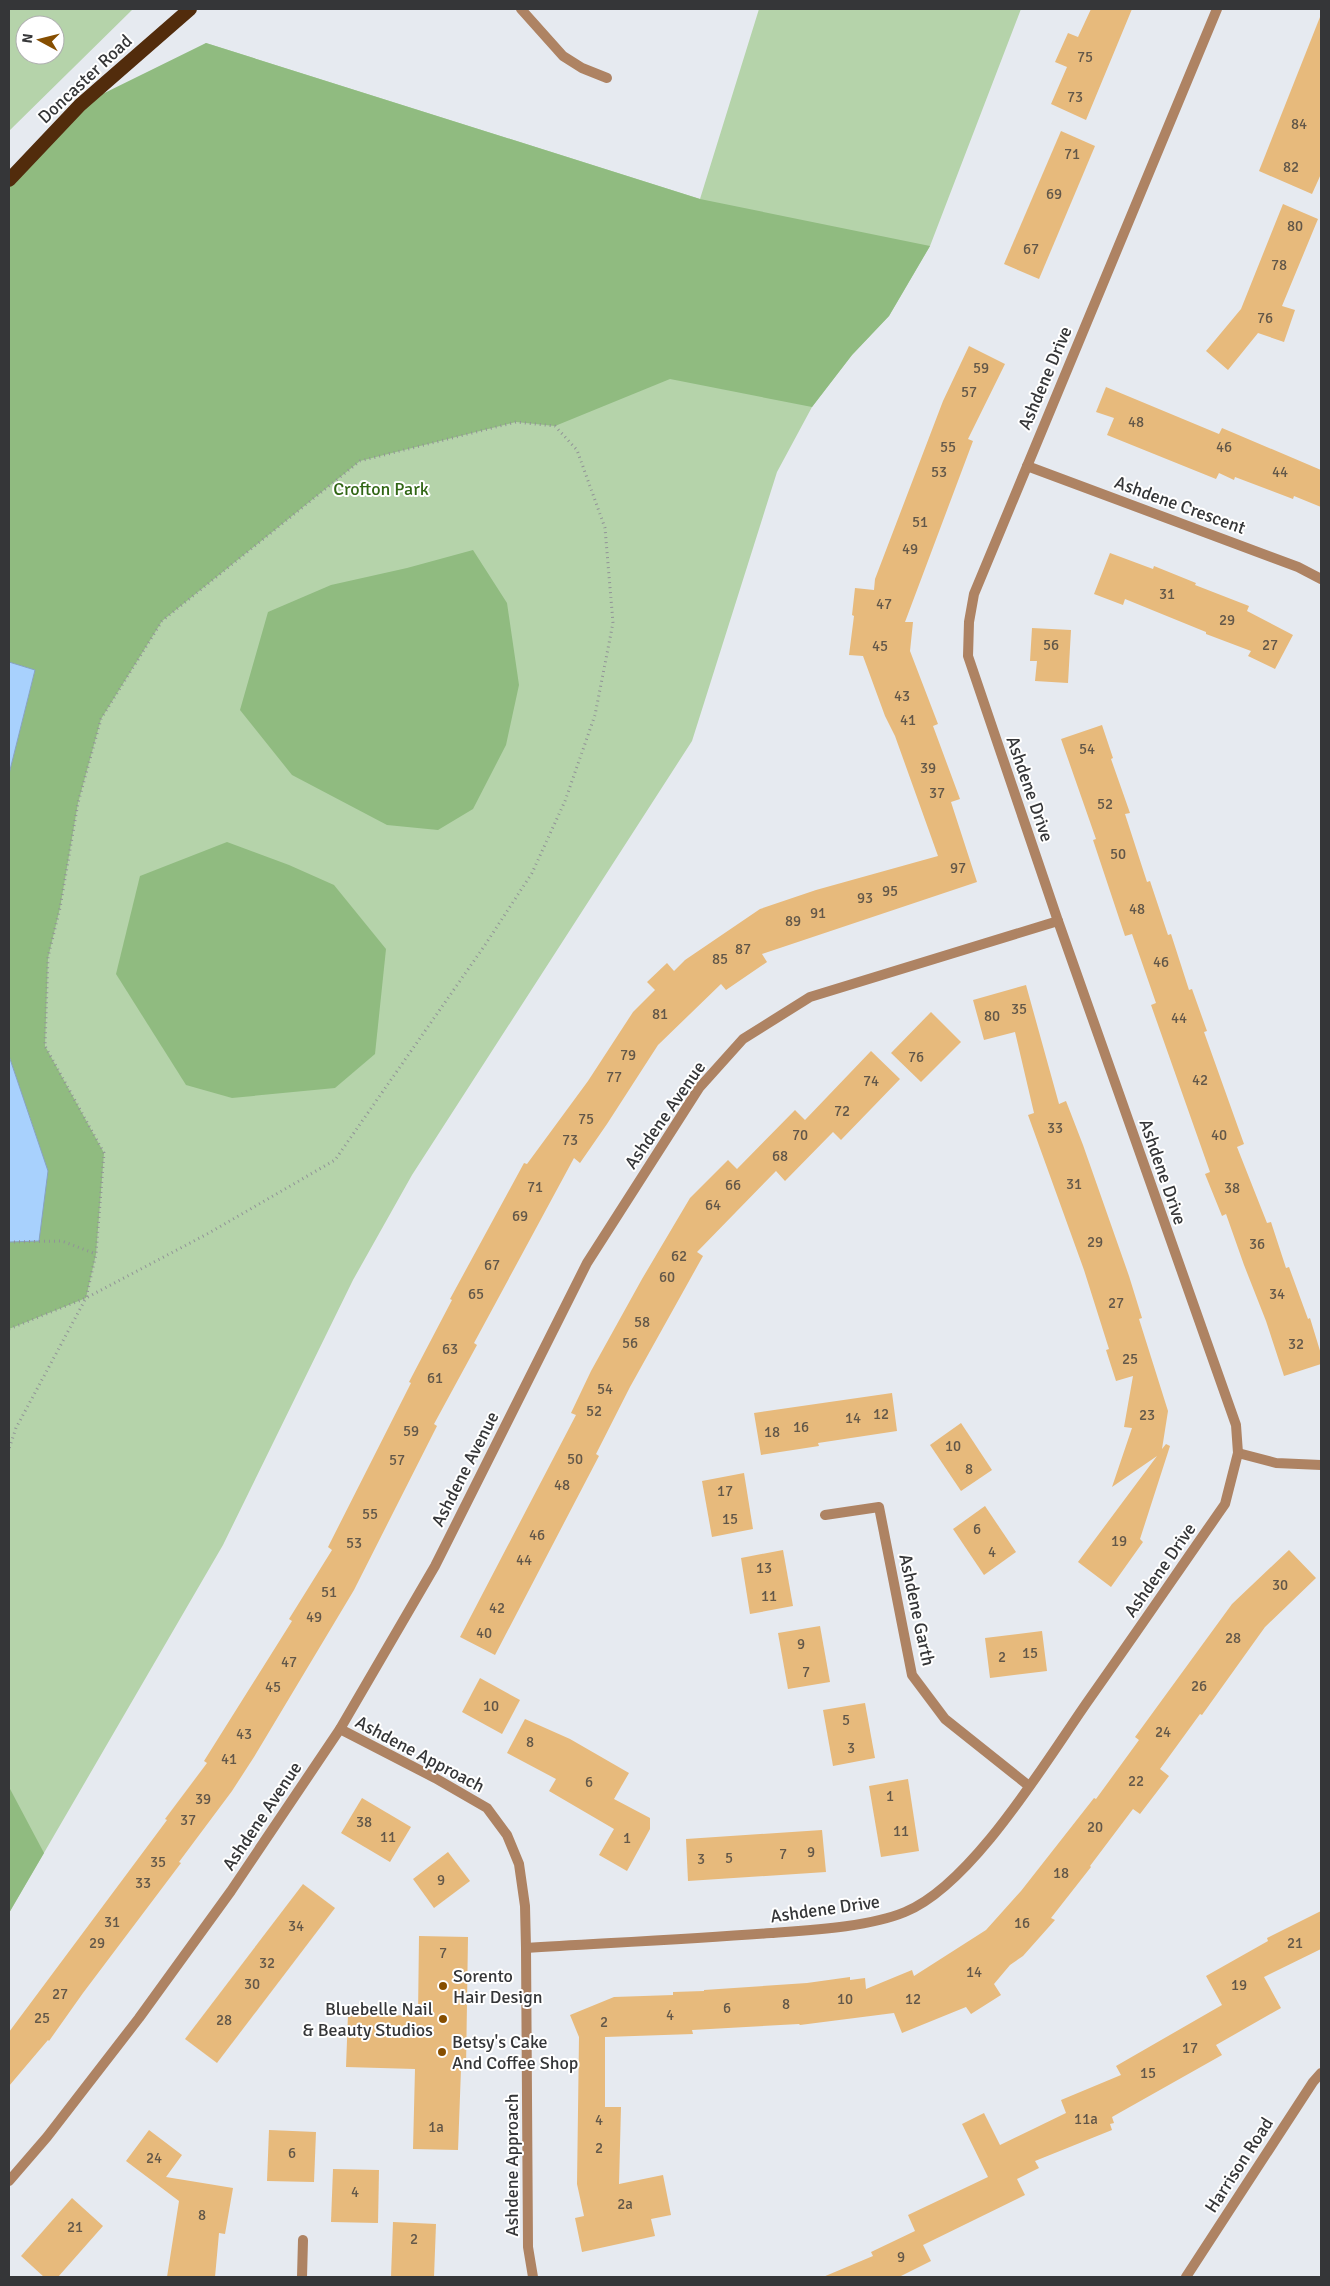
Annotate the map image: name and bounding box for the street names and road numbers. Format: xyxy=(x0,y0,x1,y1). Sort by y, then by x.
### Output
street label: Doncaster Road xyxy=(33,30,137,128)
street label: Ashdene Drive xyxy=(1013,323,1077,433)
street label: Ashdene Crescent xyxy=(1112,471,1248,539)
street label: Ashdene Drive xyxy=(1002,733,1058,845)
street label: Ashdene Avenue xyxy=(620,1057,710,1173)
street label: Ashdene Drive xyxy=(1135,1116,1191,1228)
street label: Ashdene Avenue xyxy=(427,1408,503,1530)
street label: Ashdene Drive xyxy=(1119,1519,1201,1621)
street label: Ashdene Garth xyxy=(894,1552,940,1668)
street label: Ashdene Approach xyxy=(352,1711,488,1797)
street label: Ashdene Avenue xyxy=(218,1757,306,1875)
street label: Ashdene Drive xyxy=(769,1890,881,1928)
street label: Ashdene Approach xyxy=(501,2093,523,2237)
street label: Harrison Road xyxy=(1200,2113,1278,2217)

